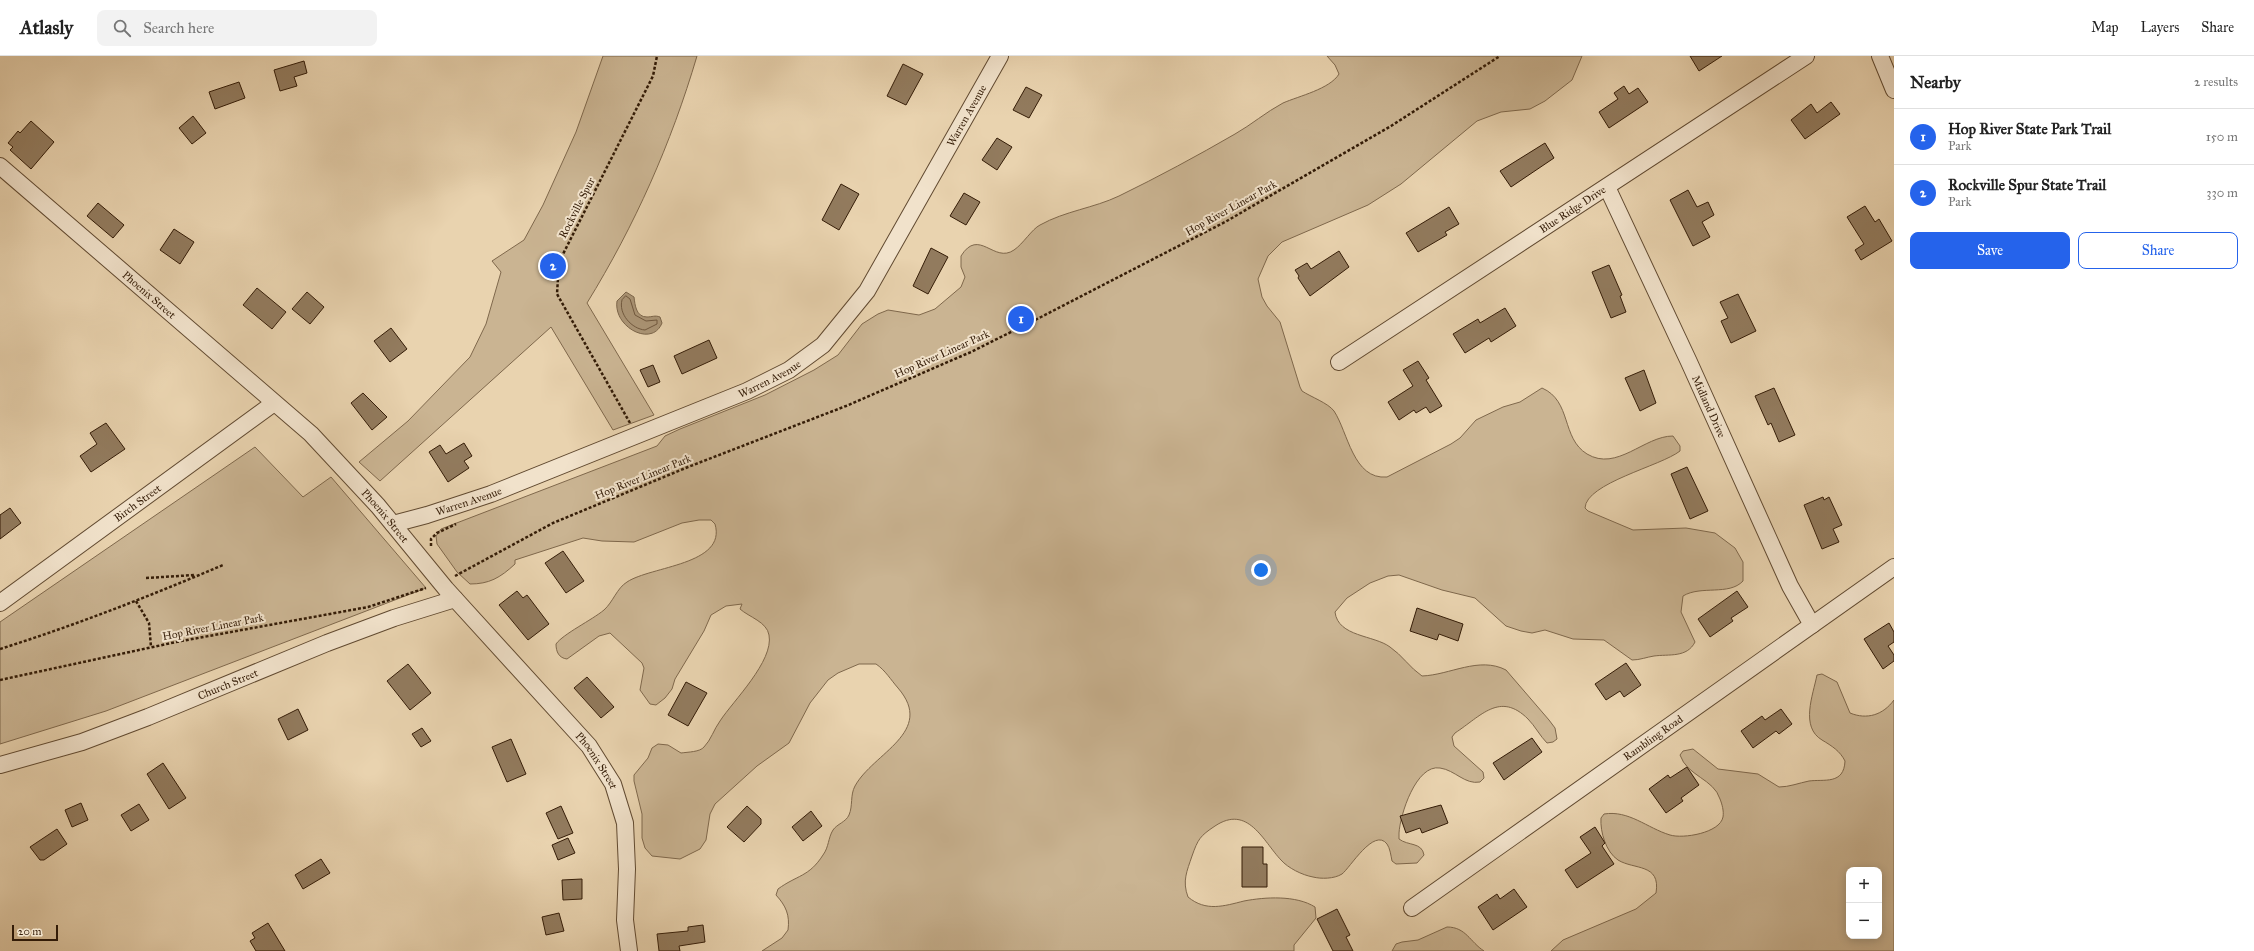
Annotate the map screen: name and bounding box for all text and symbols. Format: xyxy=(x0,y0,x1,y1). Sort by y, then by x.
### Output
search box xyxy=(97,10,377,46)
text: Atlasly xyxy=(20,16,73,39)
icon: search xyxy=(111,17,133,39)
text: Search here xyxy=(143,19,214,37)
text: Map xyxy=(2091,19,2119,36)
text: Layers xyxy=(2141,19,2179,36)
text: Share xyxy=(2201,19,2234,36)
text: Nearby xyxy=(1910,72,1961,93)
text: 2 results xyxy=(2194,74,2238,90)
street label: Warren Avenue xyxy=(944,82,989,149)
text: Hop River State Park Trail xyxy=(1948,120,2111,138)
text: 1 xyxy=(1920,129,1926,145)
text: 150 m xyxy=(2206,129,2238,145)
text: Park xyxy=(1948,138,1972,154)
street label: Rockville Spur xyxy=(556,175,598,240)
text: Rockville Spur State Trail xyxy=(1948,176,2106,194)
street label: Hop River Linear Park xyxy=(1183,177,1280,239)
street label: Blue Ridge Drive xyxy=(1537,182,1608,236)
text: 2 xyxy=(1920,185,1926,201)
text: 330 m xyxy=(2206,185,2238,201)
text: Park xyxy=(1948,194,1972,210)
button: Save xyxy=(1910,232,2070,269)
button: Share xyxy=(2078,232,2238,269)
pin: 2 xyxy=(540,251,566,281)
street label: Phoenix Street xyxy=(120,268,179,321)
pin: 1 xyxy=(1008,304,1034,334)
street label: Hop River Linear Park xyxy=(893,327,992,381)
street label: Warren Avenue xyxy=(736,357,804,400)
street label: Midland Drive xyxy=(1689,373,1729,440)
street label: Hop River Linear Park xyxy=(593,451,694,502)
street label: Birch Street xyxy=(111,481,163,524)
street label: Warren Avenue xyxy=(434,484,504,518)
street label: Phoenix Street xyxy=(359,486,412,545)
your location xyxy=(1251,560,1271,580)
street label: Hop River Linear Park xyxy=(161,611,265,643)
street label: Church Street xyxy=(196,666,260,702)
street label: Rambling Road xyxy=(1621,712,1685,763)
street label: Phoenix Street xyxy=(573,729,621,790)
map controls xyxy=(1846,867,1882,939)
button: + xyxy=(1846,867,1882,903)
button: − xyxy=(1846,903,1882,939)
scale bar xyxy=(12,923,58,942)
text: 20 m xyxy=(18,925,41,938)

